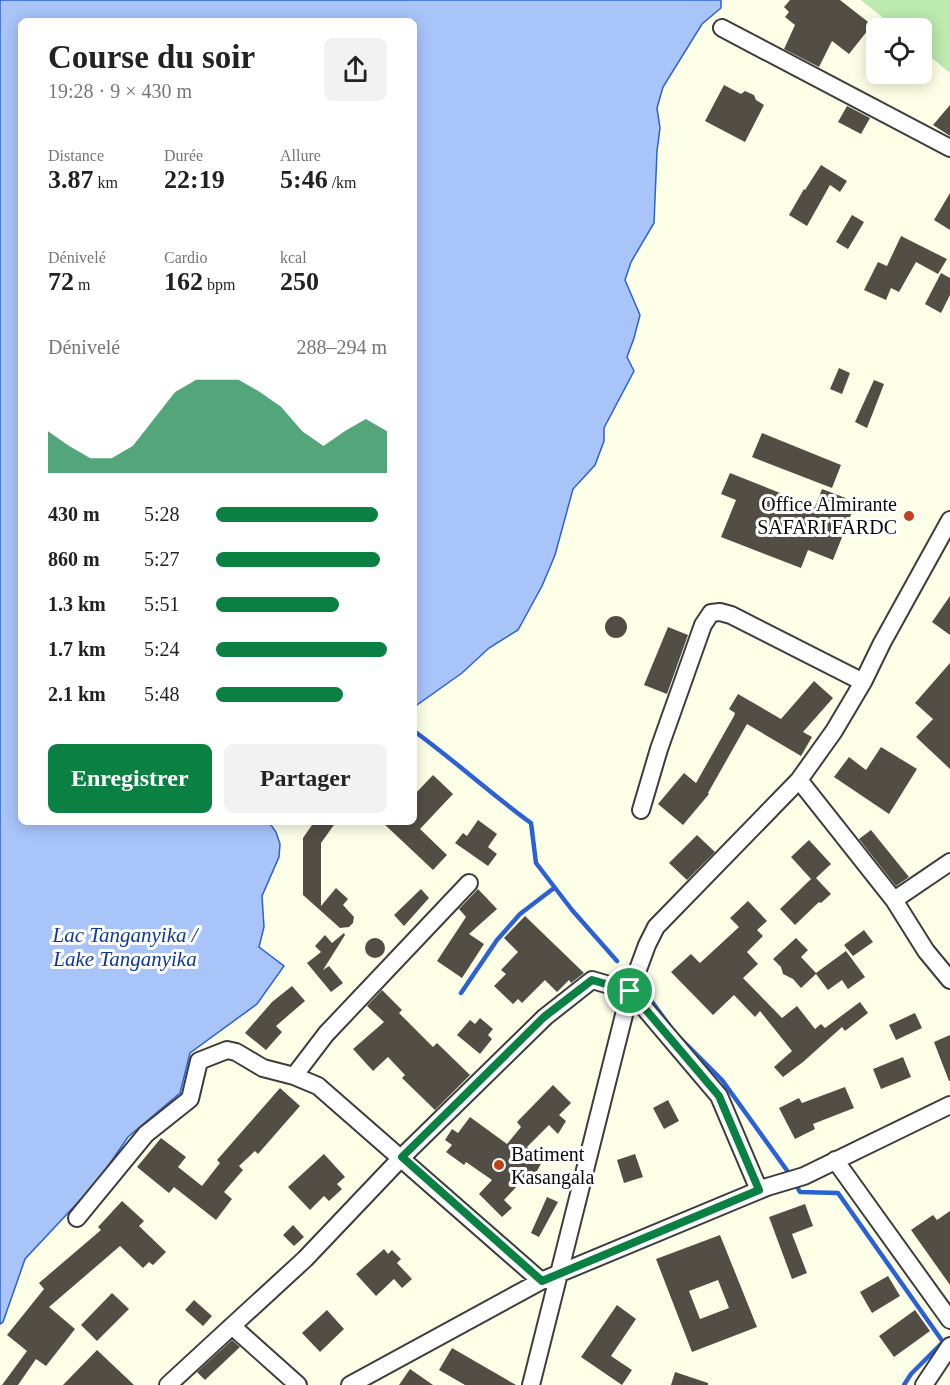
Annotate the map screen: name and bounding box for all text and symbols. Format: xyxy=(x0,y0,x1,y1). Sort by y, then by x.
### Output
map controls xyxy=(866,18,932,84)
button: locate xyxy=(866,18,932,84)
button: share xyxy=(324,38,387,101)
text: Course du soir xyxy=(48,39,255,75)
text: 19:28 · 9 × 430 m xyxy=(48,80,192,102)
text: Distance xyxy=(48,147,104,164)
text: Durée xyxy=(164,147,203,164)
text: Allure xyxy=(280,147,321,164)
text: 3.87 xyxy=(48,165,94,194)
text: 22:19 xyxy=(164,165,225,194)
text: 5:46 xyxy=(280,165,328,194)
text: km xyxy=(94,174,118,191)
text: /km xyxy=(328,174,357,191)
text: Dénivelé xyxy=(48,249,106,266)
text: Cardio xyxy=(164,249,208,266)
text: kcal xyxy=(280,249,307,266)
text: 72 xyxy=(48,267,74,296)
text: 162 xyxy=(164,267,203,296)
text: 250 xyxy=(280,267,319,296)
text: m xyxy=(74,276,90,293)
text: bpm xyxy=(203,276,235,293)
text: Dénivelé xyxy=(48,336,120,358)
text: 288–294 m xyxy=(296,336,387,358)
place label: Office Almirante SAFARI FARDC xyxy=(757,493,897,538)
text: 430 m xyxy=(48,503,100,525)
text: 5:28 xyxy=(144,503,180,525)
marker: Office Almirante SAFARI FARDC xyxy=(902,509,916,523)
text: 860 m xyxy=(48,548,100,570)
text: 5:27 xyxy=(144,548,180,570)
text: 1.3 km xyxy=(48,593,106,615)
text: 5:51 xyxy=(144,593,180,615)
text: 1.7 km xyxy=(48,638,106,660)
text: 5:24 xyxy=(144,638,180,660)
text: 2.1 km xyxy=(48,683,106,705)
text: 5:48 xyxy=(144,683,180,705)
button: Enregistrer xyxy=(48,744,212,813)
button: Partager xyxy=(224,744,387,813)
water label: Lac Tanganyika / Lake Tanganyika xyxy=(51,923,200,971)
pin xyxy=(604,965,655,1016)
icon: arrive xyxy=(613,974,646,1007)
place label: Batiment Kasangala xyxy=(511,1143,594,1189)
marker: Batiment Kasangala xyxy=(492,1158,506,1172)

